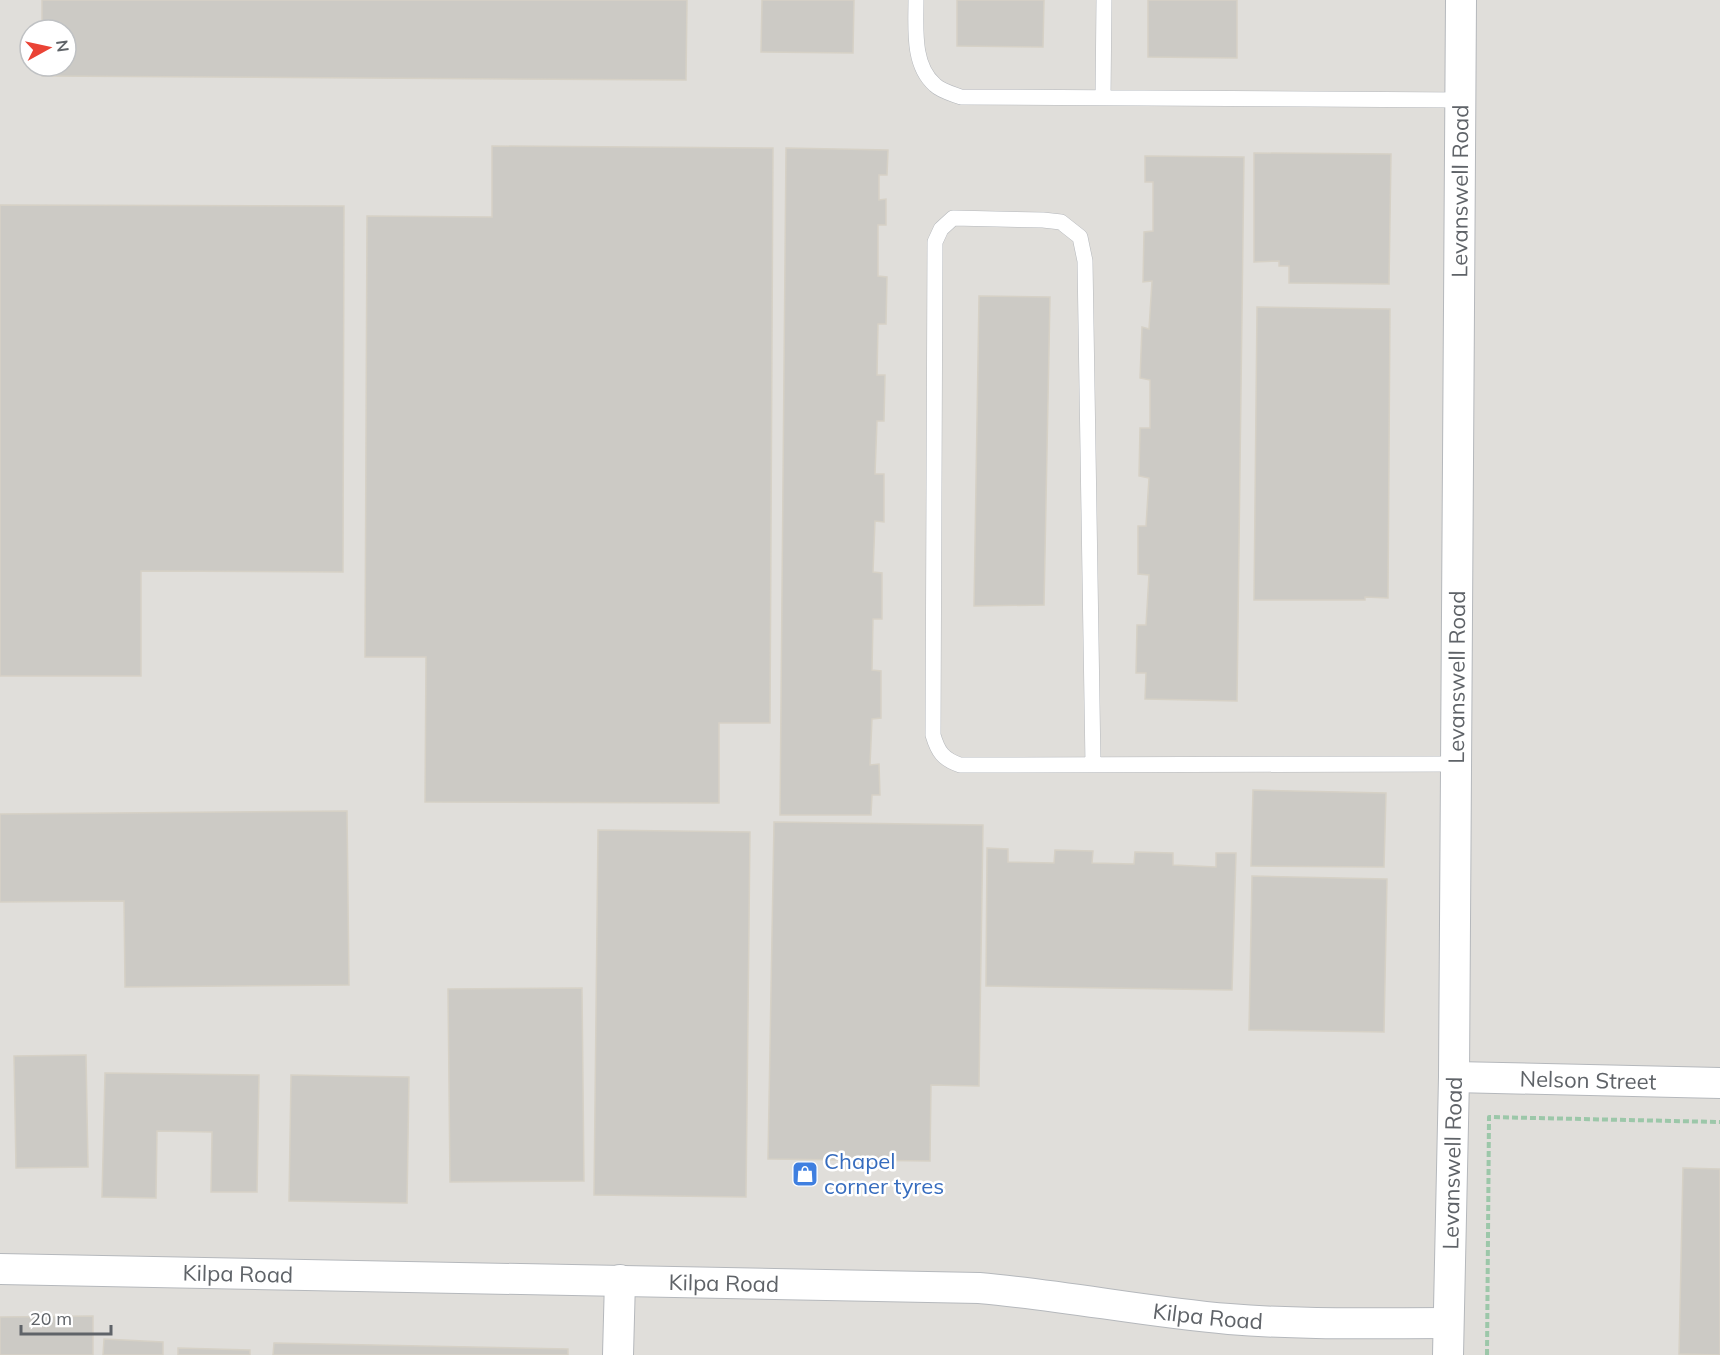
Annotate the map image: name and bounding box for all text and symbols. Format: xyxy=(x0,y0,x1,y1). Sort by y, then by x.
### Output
north arrow xyxy=(18,18,78,78)
text: N xyxy=(52,39,74,53)
street label: Levanswell Road xyxy=(1445,104,1474,278)
street label: Levanswell Road xyxy=(1442,590,1471,764)
street label: Nelson Street xyxy=(1519,1064,1657,1096)
street label: Levanswell Road xyxy=(1436,1076,1468,1250)
place label: Chapel corner tyres xyxy=(824,1147,944,1200)
shop icon: Chapel corner tyres xyxy=(790,1159,820,1189)
street label: Kilpa Road xyxy=(182,1259,293,1289)
street label: Kilpa Road xyxy=(668,1268,779,1298)
street label: Kilpa Road xyxy=(1151,1297,1264,1335)
scale bar xyxy=(21,1298,111,1336)
text: 20 m xyxy=(30,1307,72,1330)

